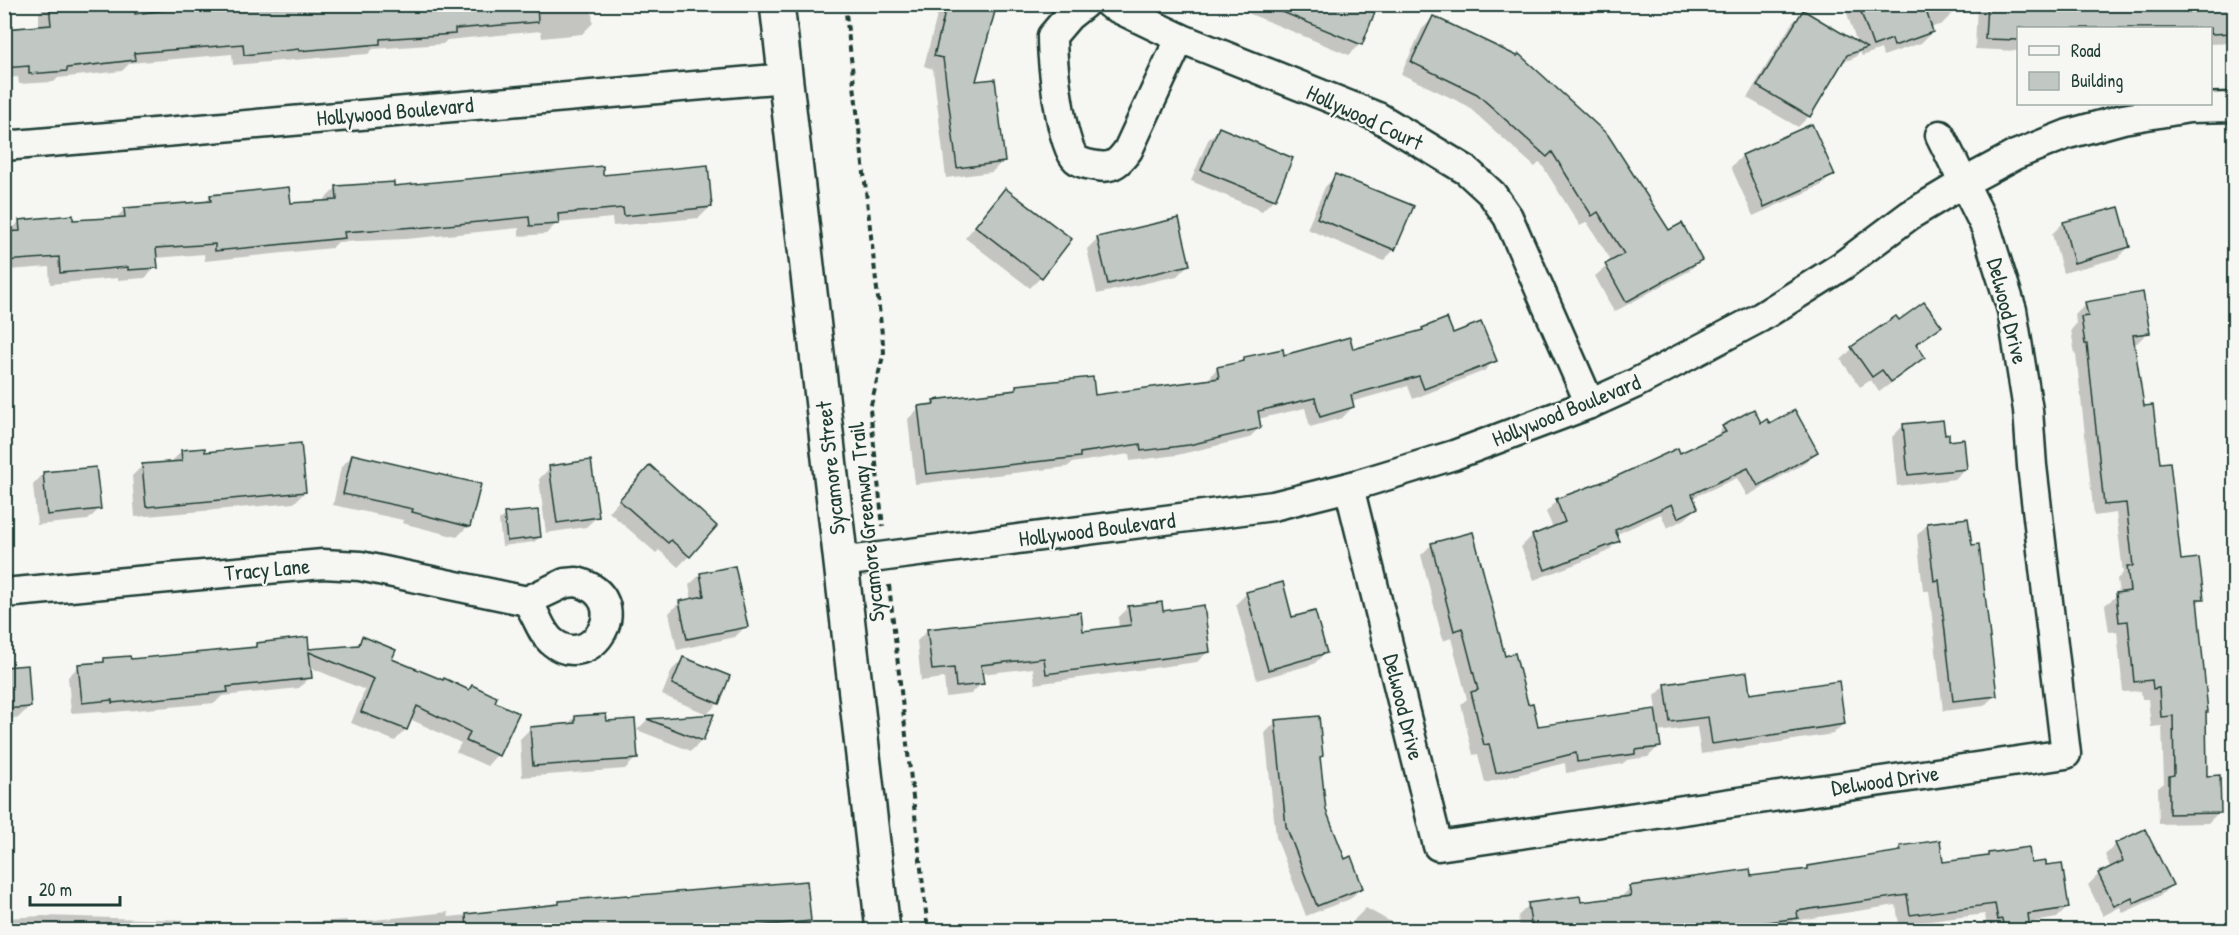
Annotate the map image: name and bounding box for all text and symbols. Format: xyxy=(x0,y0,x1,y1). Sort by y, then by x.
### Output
legend xyxy=(2017,27,2212,105)
text: Road xyxy=(2071,38,2101,63)
text: Building xyxy=(2071,68,2123,93)
street label: Hollywood Court xyxy=(1302,77,1428,157)
street label: Hollywood Boulevard xyxy=(315,89,475,133)
street label: Delwood Drive xyxy=(1980,255,2036,367)
street label: Hollywood Boulevard xyxy=(1487,366,1645,453)
street label: Sycamore Street xyxy=(808,399,852,536)
street label: Sycamore Greenway Trail xyxy=(841,421,891,623)
street label: Hollywood Boulevard xyxy=(1017,504,1177,553)
street label: Tracy Lane xyxy=(223,550,311,588)
street label: Delwood Drive xyxy=(1376,651,1432,763)
street label: Delwood Drive xyxy=(1829,758,1941,802)
scale bar xyxy=(30,869,120,907)
text: 20 m xyxy=(39,877,72,902)

